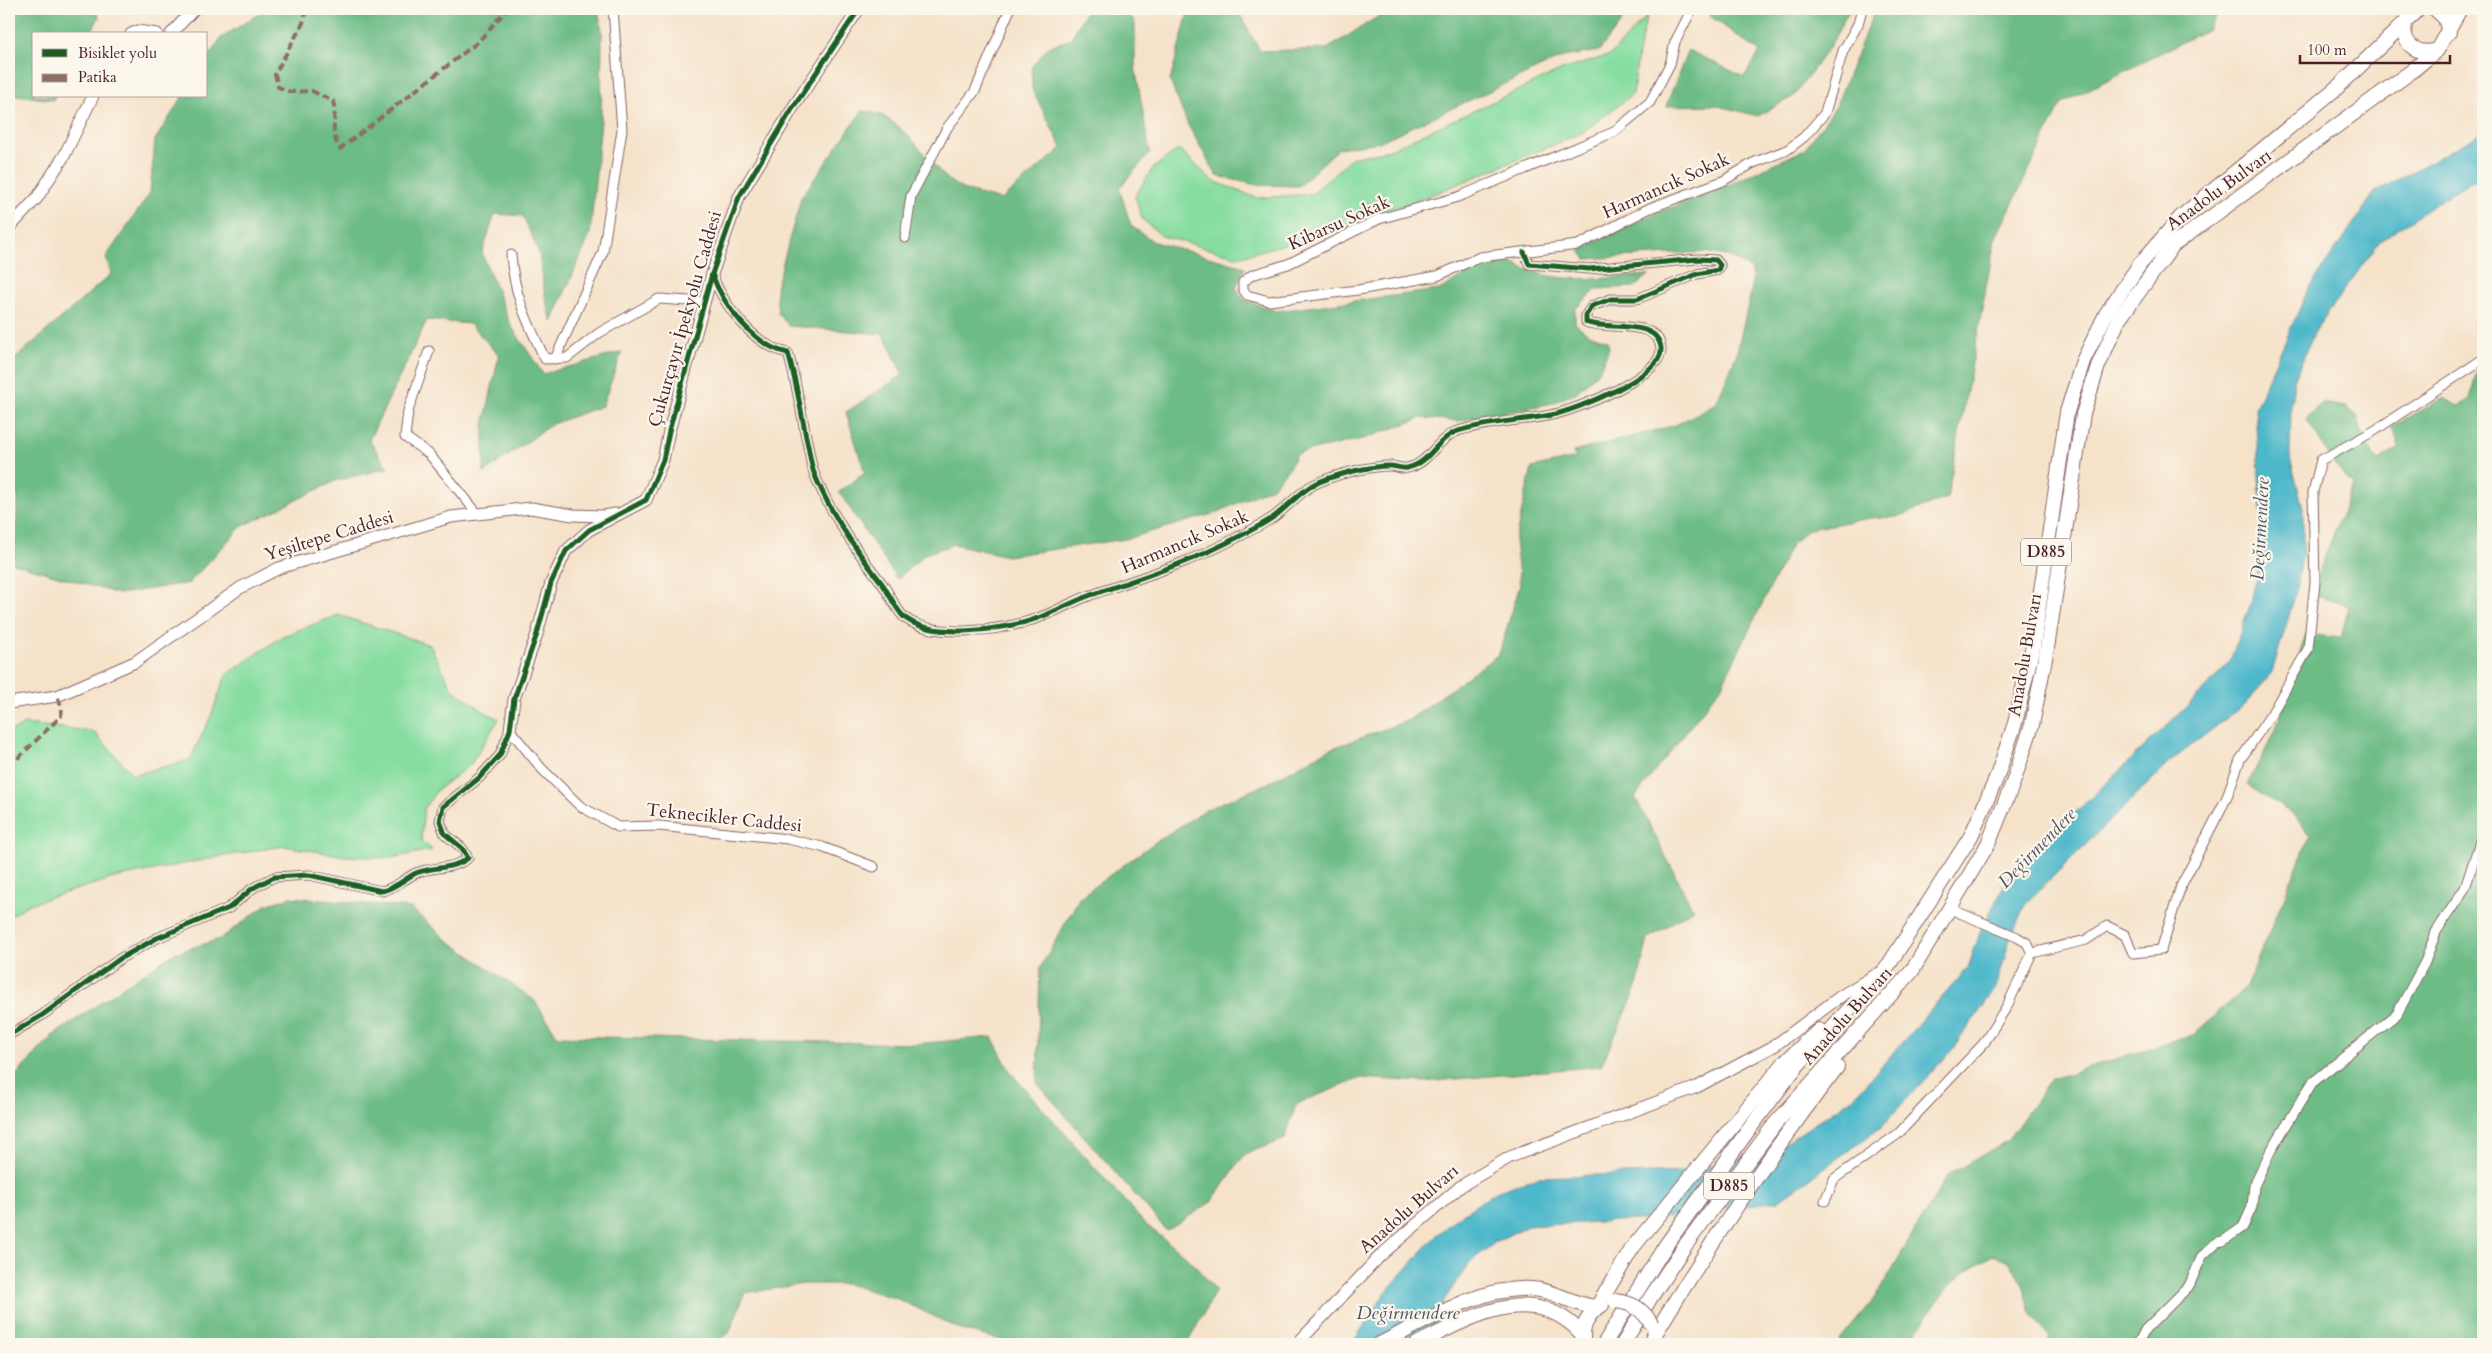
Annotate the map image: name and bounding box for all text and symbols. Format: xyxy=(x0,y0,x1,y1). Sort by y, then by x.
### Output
legend xyxy=(32,32,208,98)
scale bar xyxy=(2300,32,2450,64)
text: 100 m xyxy=(2307,40,2347,60)
text: Bisiklet yolu xyxy=(78,43,157,63)
text: Patika xyxy=(78,67,117,87)
street label: Anadolu Bulvarı xyxy=(2161,143,2277,237)
street label: Harmancık Sokak xyxy=(1599,147,1734,225)
street label: Kibarsu Sokak xyxy=(1284,189,1394,257)
street label: Çukurçayır İpekyolu Caddesi xyxy=(642,208,728,430)
water label: Değirmendere xyxy=(2244,476,2276,581)
street label: Harmancık Sokak xyxy=(1117,504,1253,580)
street label: Yeşiltepe Caddesi xyxy=(261,505,397,567)
road number: D885 xyxy=(2021,538,2071,566)
street label: Anadolu Bulvarı xyxy=(2002,591,2048,719)
street label: Teknecikler Caddesi xyxy=(645,797,803,839)
water label: Değirmendere xyxy=(1992,801,2083,894)
street label: Anadolu Bulvarı xyxy=(1796,961,1898,1071)
street label: Anadolu Bulvarı xyxy=(1354,1159,1464,1259)
road number: D885 xyxy=(1704,1172,1754,1200)
water label: Değirmendere xyxy=(1356,1300,1460,1326)

